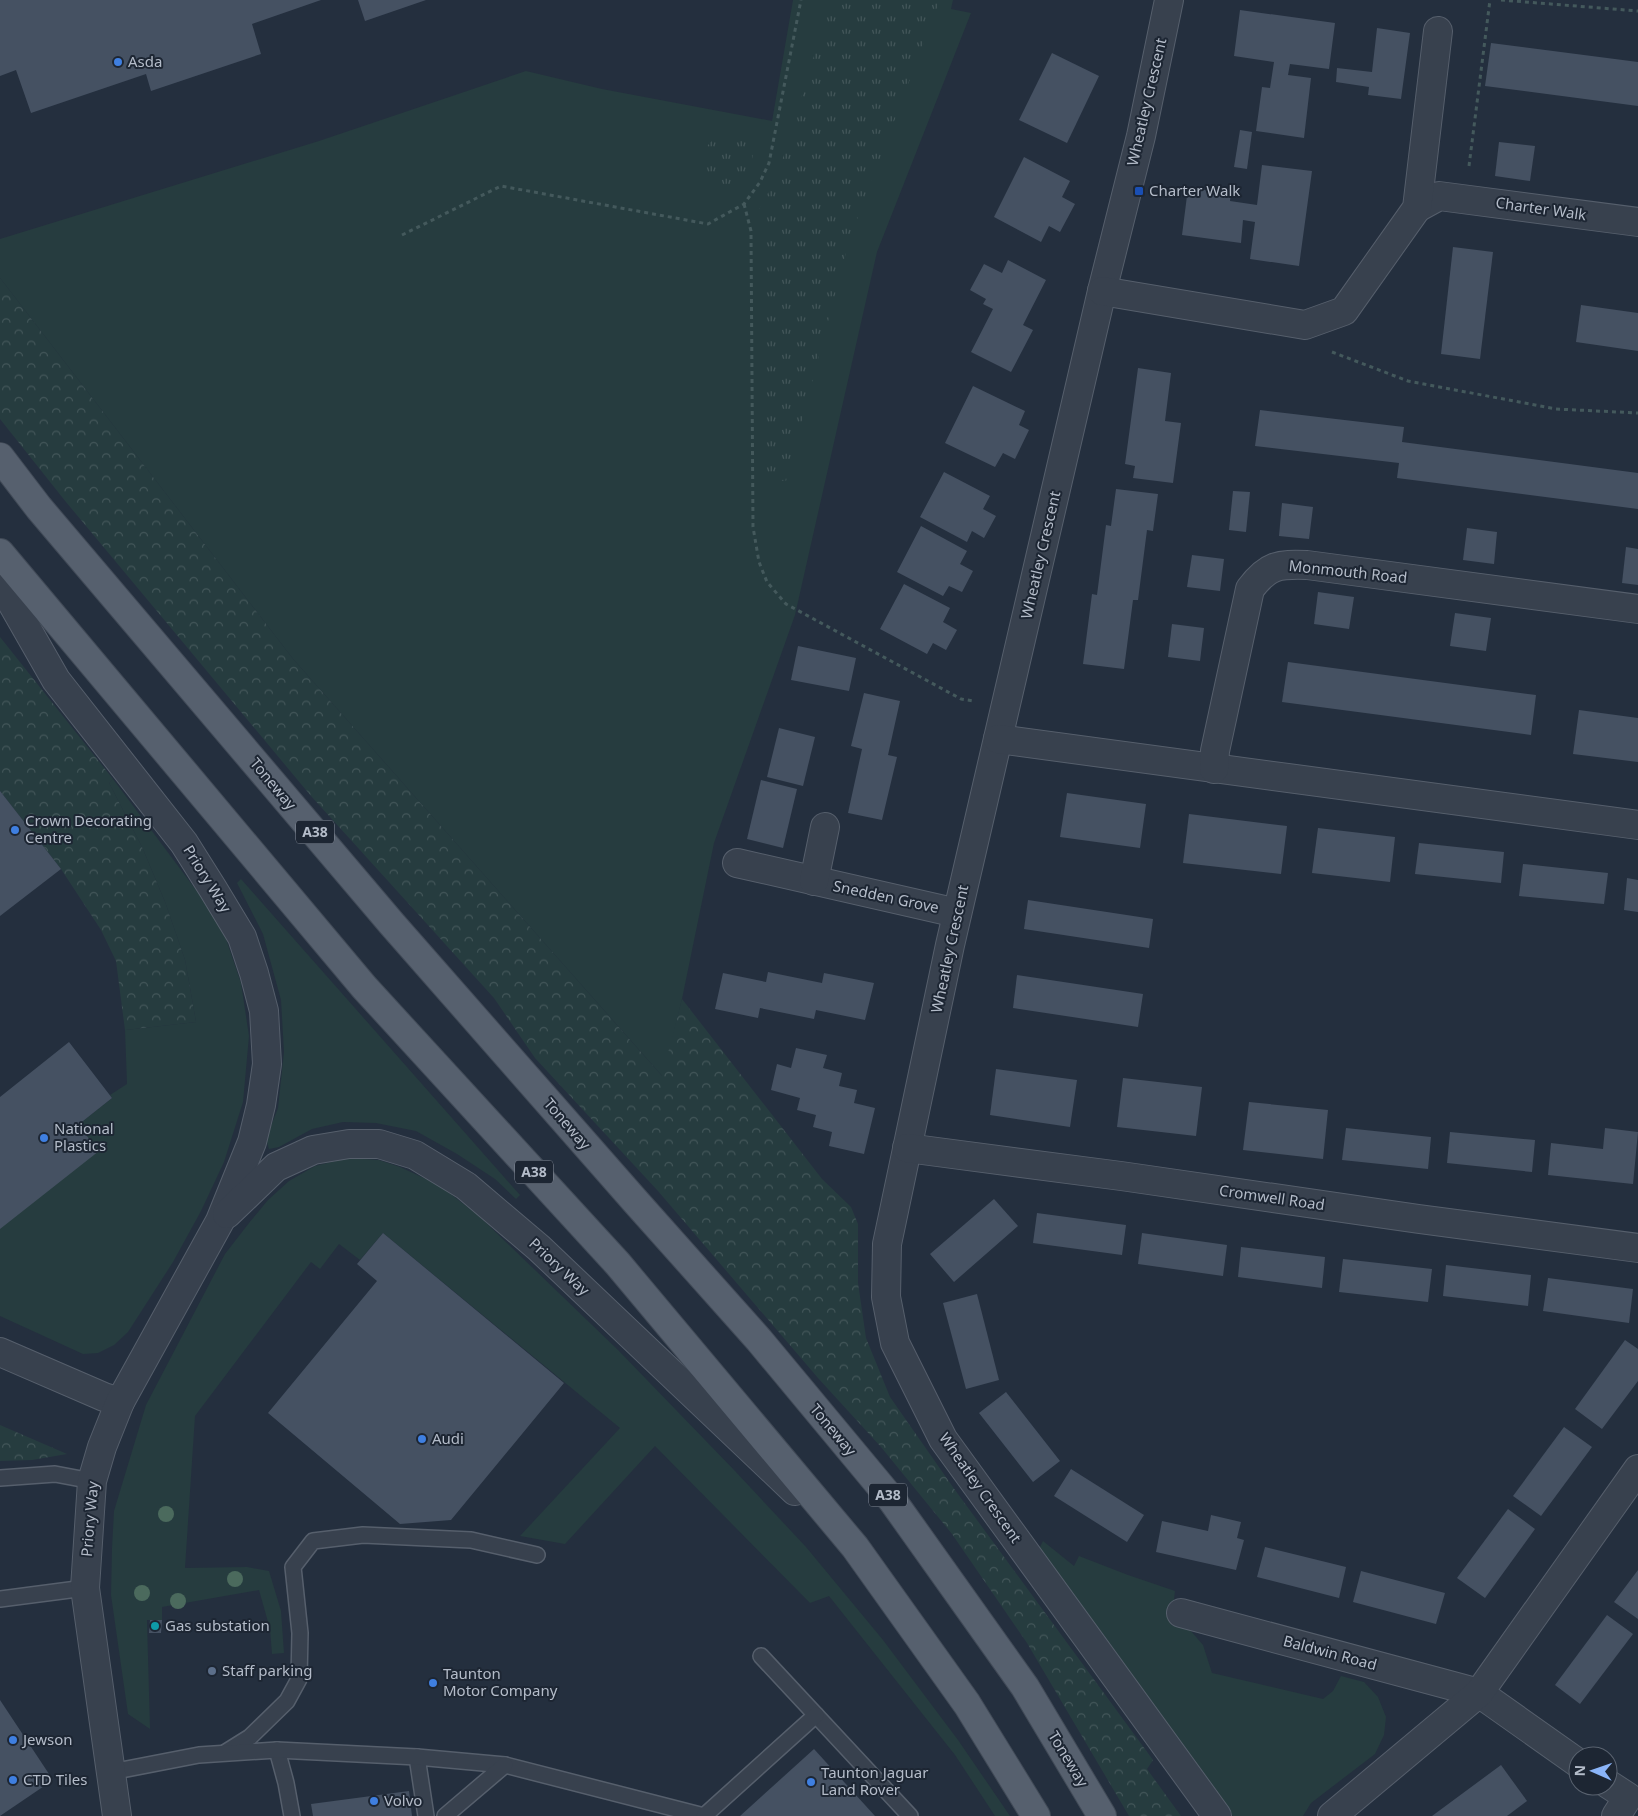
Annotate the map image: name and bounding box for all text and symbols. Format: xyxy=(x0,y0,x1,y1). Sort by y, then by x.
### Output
street label: Wheatley Crescent xyxy=(1122,35,1171,168)
place label: Asda xyxy=(128,51,162,71)
marker: Asda xyxy=(112,56,124,68)
place label: Charter Walk xyxy=(1149,180,1240,200)
marker: Charter Walk xyxy=(1133,185,1145,197)
street label: Charter Walk xyxy=(1495,192,1588,224)
street label: Wheatley Crescent xyxy=(1016,488,1065,621)
street label: Monmouth Road xyxy=(1288,555,1408,587)
street label: Toneway xyxy=(246,753,301,814)
place label: Crown Decorating Centre xyxy=(25,810,152,847)
road number: A38 xyxy=(296,820,334,844)
marker: Crown Decorating Centre xyxy=(9,824,21,836)
street label: Priory Way xyxy=(179,841,237,916)
street label: Snedden Grove xyxy=(831,875,941,917)
street label: Wheatley Crescent xyxy=(926,882,972,1015)
street label: Toneway xyxy=(540,1094,596,1153)
place label: National Plastics xyxy=(54,1118,114,1155)
marker: National Plastics xyxy=(38,1132,50,1144)
road number: A38 xyxy=(515,1160,553,1184)
street label: Cromwell Road xyxy=(1218,1180,1326,1214)
street label: Priory Way xyxy=(525,1233,594,1300)
street label: Toneway xyxy=(806,1399,861,1460)
place label: Audi xyxy=(432,1428,464,1448)
street label: Wheatley Crescent xyxy=(935,1428,1027,1547)
marker: Audi xyxy=(416,1433,428,1445)
street label: Priory Way xyxy=(76,1480,102,1557)
road number: A38 xyxy=(869,1484,907,1506)
place label: Gas substation xyxy=(165,1615,270,1635)
marker: Gas substation xyxy=(149,1620,161,1632)
street label: Baldwin Road xyxy=(1281,1630,1379,1674)
place label: Staff parking xyxy=(222,1660,313,1680)
place label: Taunton Motor Company xyxy=(443,1663,558,1700)
marker: Staff parking xyxy=(206,1665,218,1677)
marker: Taunton Motor Company xyxy=(427,1677,439,1689)
street label: Toneway xyxy=(1044,1727,1093,1790)
place label: Jewson xyxy=(21,1729,73,1749)
marker: Jewson xyxy=(7,1734,19,1746)
north arrow xyxy=(1568,1746,1618,1796)
place label: Taunton Jaguar Land Rover xyxy=(821,1762,928,1799)
text: N xyxy=(1570,1765,1589,1777)
place label: CTD Tiles xyxy=(23,1769,87,1789)
marker: CTD Tiles xyxy=(7,1774,19,1786)
marker: Taunton Jaguar Land Rover xyxy=(805,1776,817,1788)
place label: Volvo xyxy=(384,1790,422,1810)
marker: Volvo xyxy=(368,1795,380,1807)

